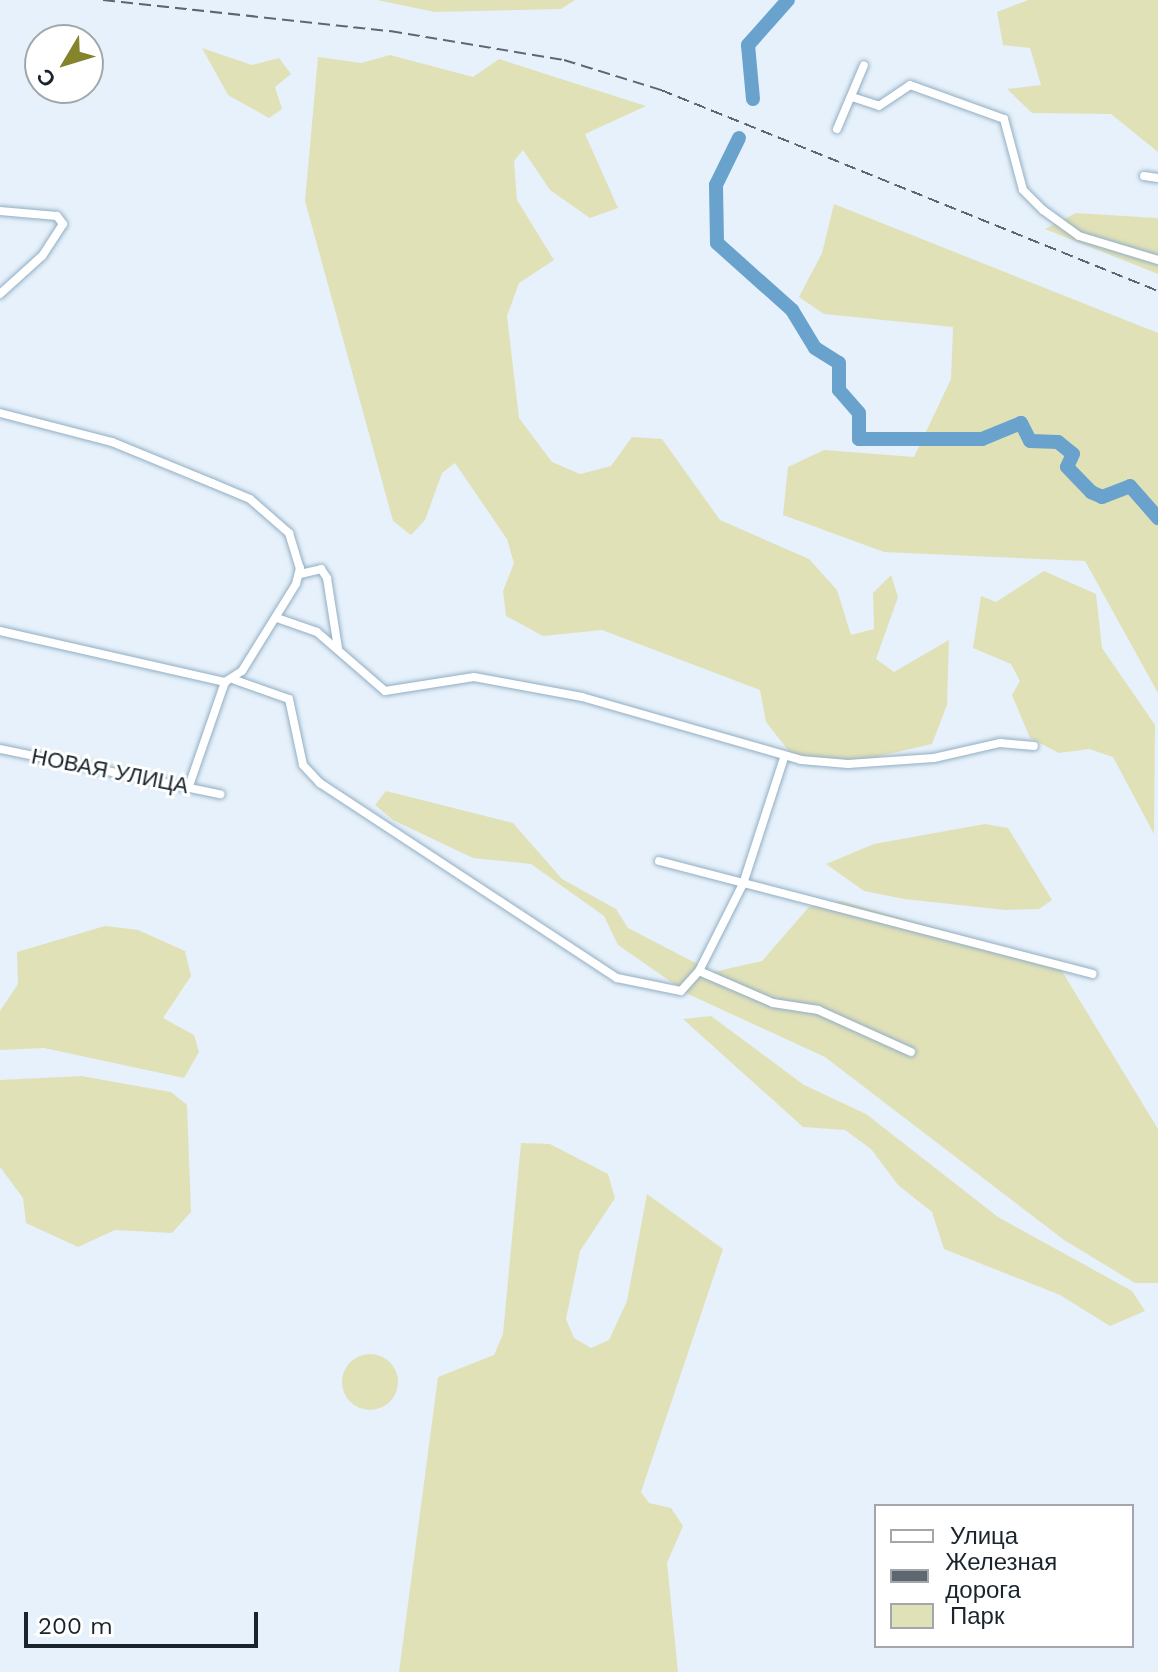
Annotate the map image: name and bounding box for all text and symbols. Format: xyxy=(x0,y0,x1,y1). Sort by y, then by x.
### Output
north arrow xyxy=(24,24,104,104)
text: С xyxy=(32,64,61,92)
street label: НОВАЯ УЛИЦА xyxy=(29,743,191,799)
legend xyxy=(874,1504,1134,1648)
text: Улица xyxy=(950,1522,1018,1550)
text: Железная дорога xyxy=(945,1548,1057,1604)
scale bar xyxy=(28,1596,262,1646)
text: Парк xyxy=(950,1602,1004,1630)
text: 200 m xyxy=(38,1612,113,1640)

